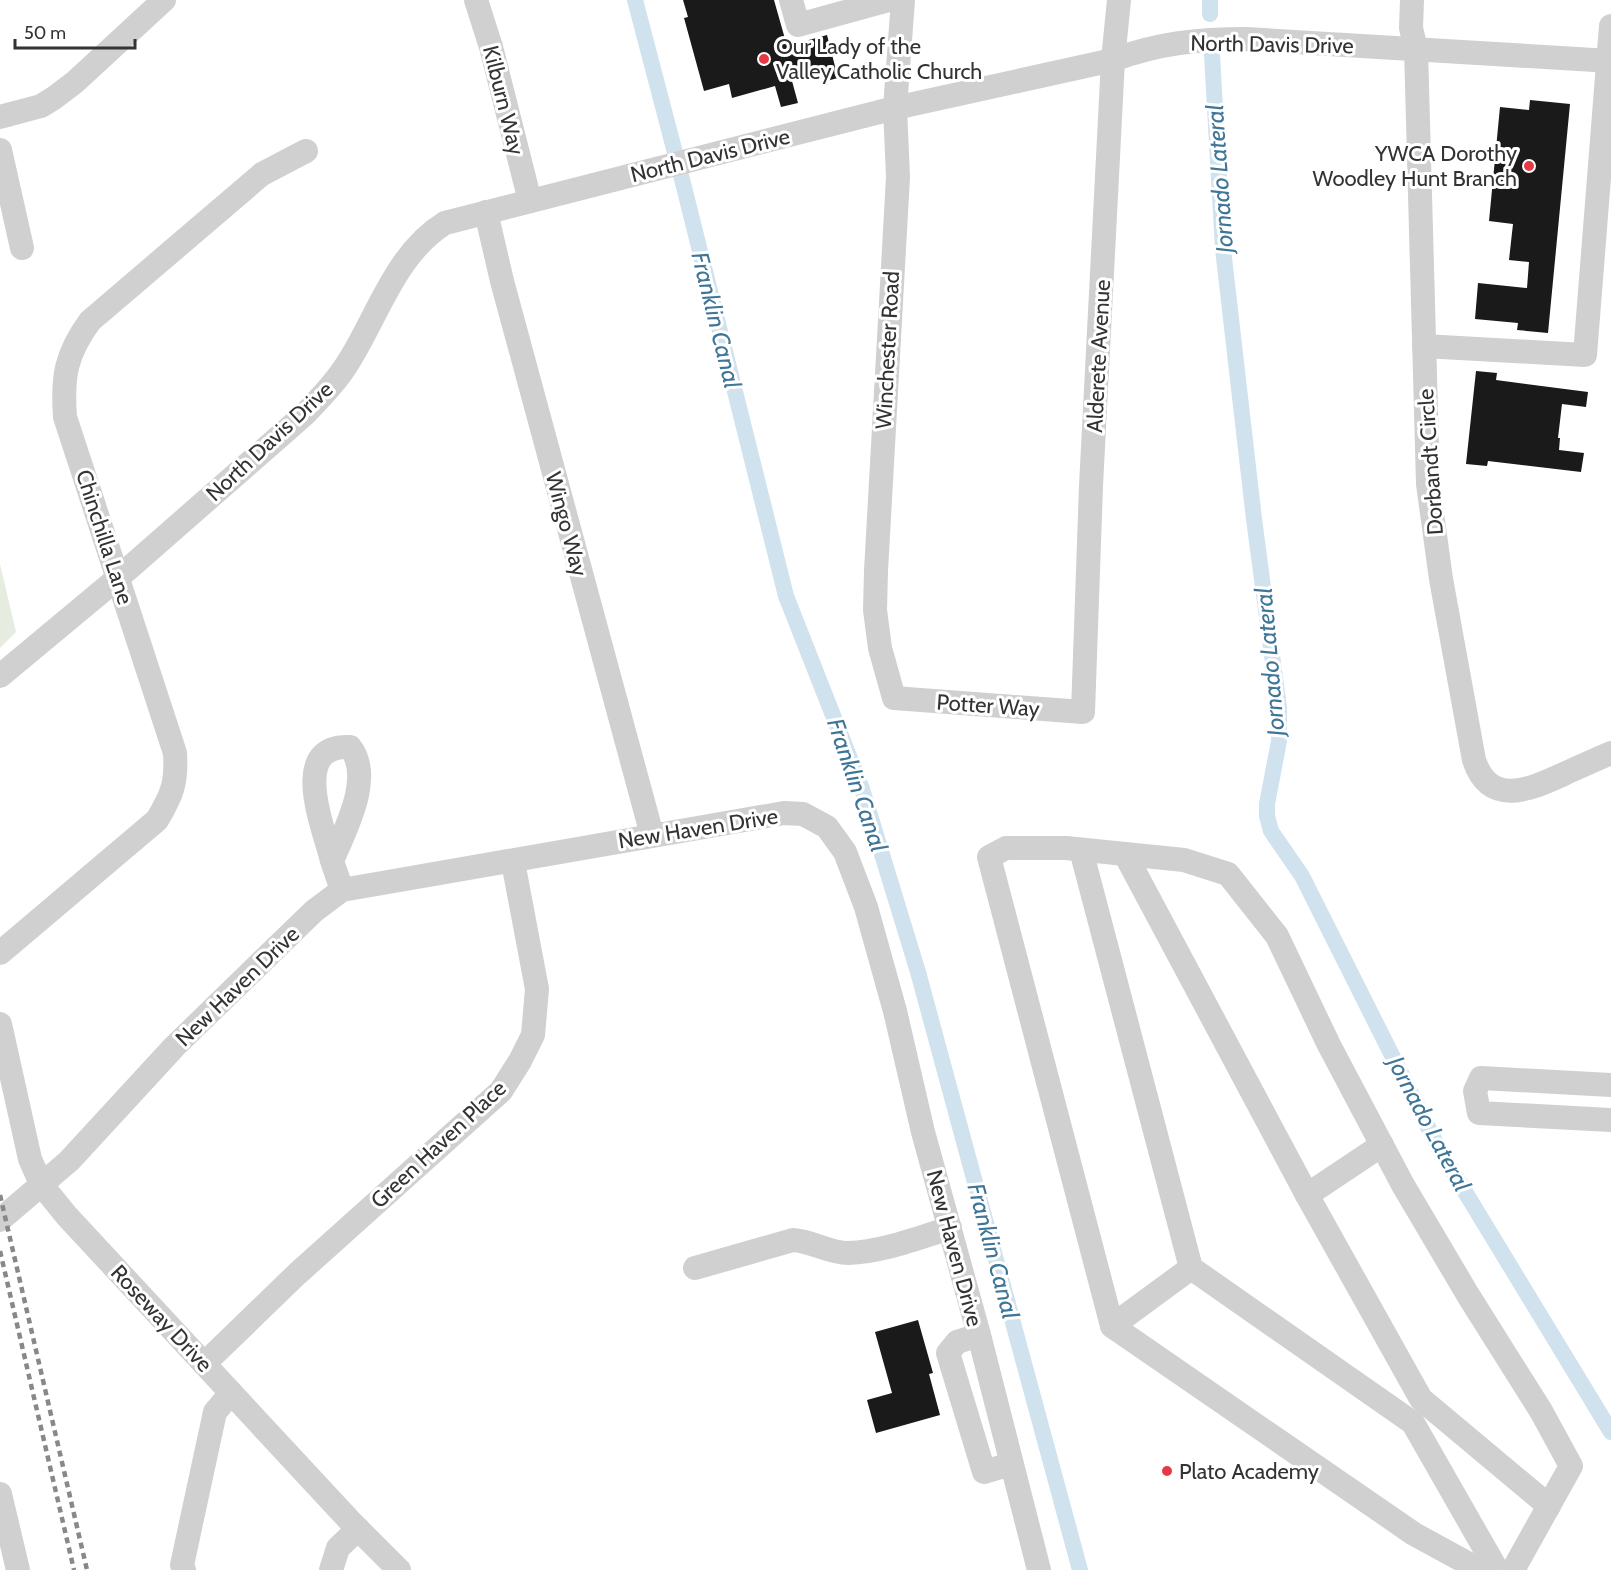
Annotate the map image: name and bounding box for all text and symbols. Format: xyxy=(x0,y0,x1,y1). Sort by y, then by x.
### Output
scale bar xyxy=(15,12,135,50)
text: 50 m xyxy=(24,22,66,44)
street label: North Davis Drive xyxy=(1190,30,1354,59)
place label: Our Lady of the Valley Catholic Church xyxy=(776,33,982,85)
street label: Kilburn Way xyxy=(477,43,530,158)
marker: Our Lady of the Valley Catholic Church xyxy=(757,52,771,66)
water label: Jornado Lateral xyxy=(1200,103,1239,256)
street label: North Davis Drive xyxy=(628,123,793,188)
place label: YWCA Dorothy Woodley Hunt Branch xyxy=(1312,140,1517,192)
marker: YWCA Dorothy Woodley Hunt Branch xyxy=(1522,159,1536,173)
water label: Franklin Canal xyxy=(686,249,748,391)
street label: Winchester Road xyxy=(870,270,905,430)
street label: Alderete Avenue xyxy=(1081,279,1116,433)
street label: North Davis Drive xyxy=(200,376,338,507)
street label: Dorbandt Circle xyxy=(1412,388,1449,536)
street label: Chinchilla Lane xyxy=(70,466,139,608)
street label: Wingo Way xyxy=(540,469,593,579)
water label: Jornado Lateral xyxy=(1249,586,1291,739)
street label: Potter Way xyxy=(935,688,1040,723)
water label: Franklin Canal xyxy=(821,714,894,856)
street label: New Haven Drive xyxy=(616,803,780,854)
street label: New Haven Drive xyxy=(170,921,305,1052)
water label: Jornado Lateral xyxy=(1381,1050,1477,1197)
street label: Green Haven Place xyxy=(365,1075,512,1214)
street label: New Haven Drive xyxy=(921,1167,988,1330)
water label: Franklin Canal xyxy=(961,1180,1026,1322)
street label: Roseway Drive xyxy=(105,1259,218,1378)
place label: Plato Academy xyxy=(1179,1458,1319,1485)
marker: Plato Academy xyxy=(1160,1464,1174,1478)

